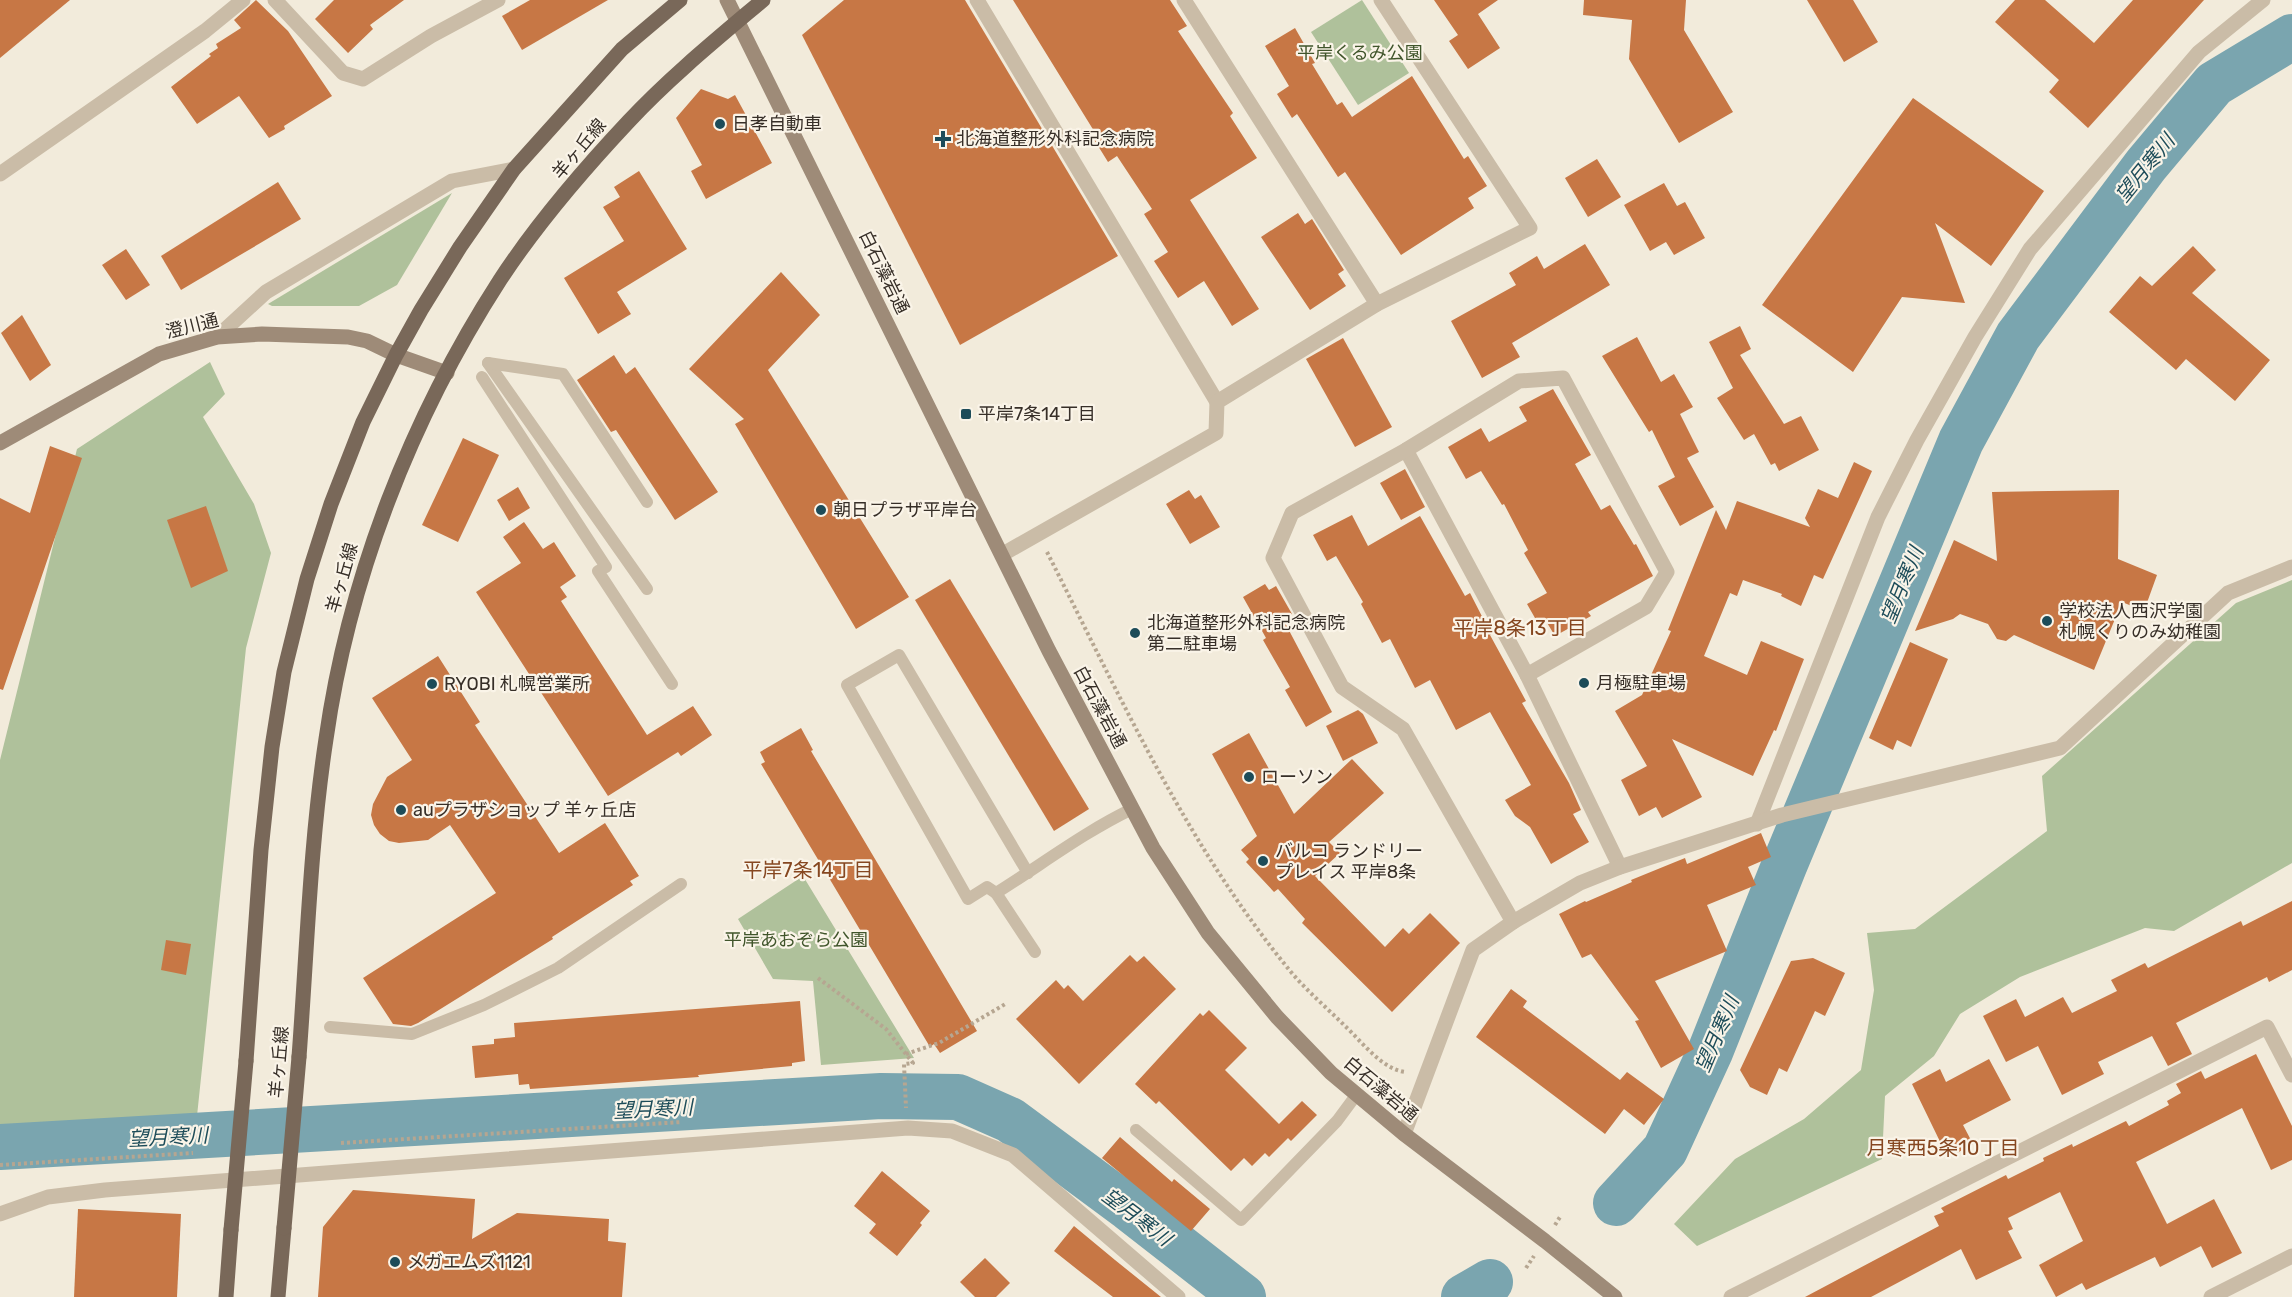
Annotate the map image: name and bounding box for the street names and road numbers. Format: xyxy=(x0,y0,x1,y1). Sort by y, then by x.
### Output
street label: 羊ヶ丘線 xyxy=(547,114,611,184)
street label: 白石藻岩通 xyxy=(854,227,914,317)
street label: 澄川通 xyxy=(163,309,221,343)
street label: 羊ヶ丘線 xyxy=(322,540,362,616)
street label: 白石藻岩通 xyxy=(1069,662,1131,752)
street label: 羊ヶ丘線 xyxy=(265,1025,293,1099)
street label: 白石藻岩通 xyxy=(1339,1052,1423,1126)

